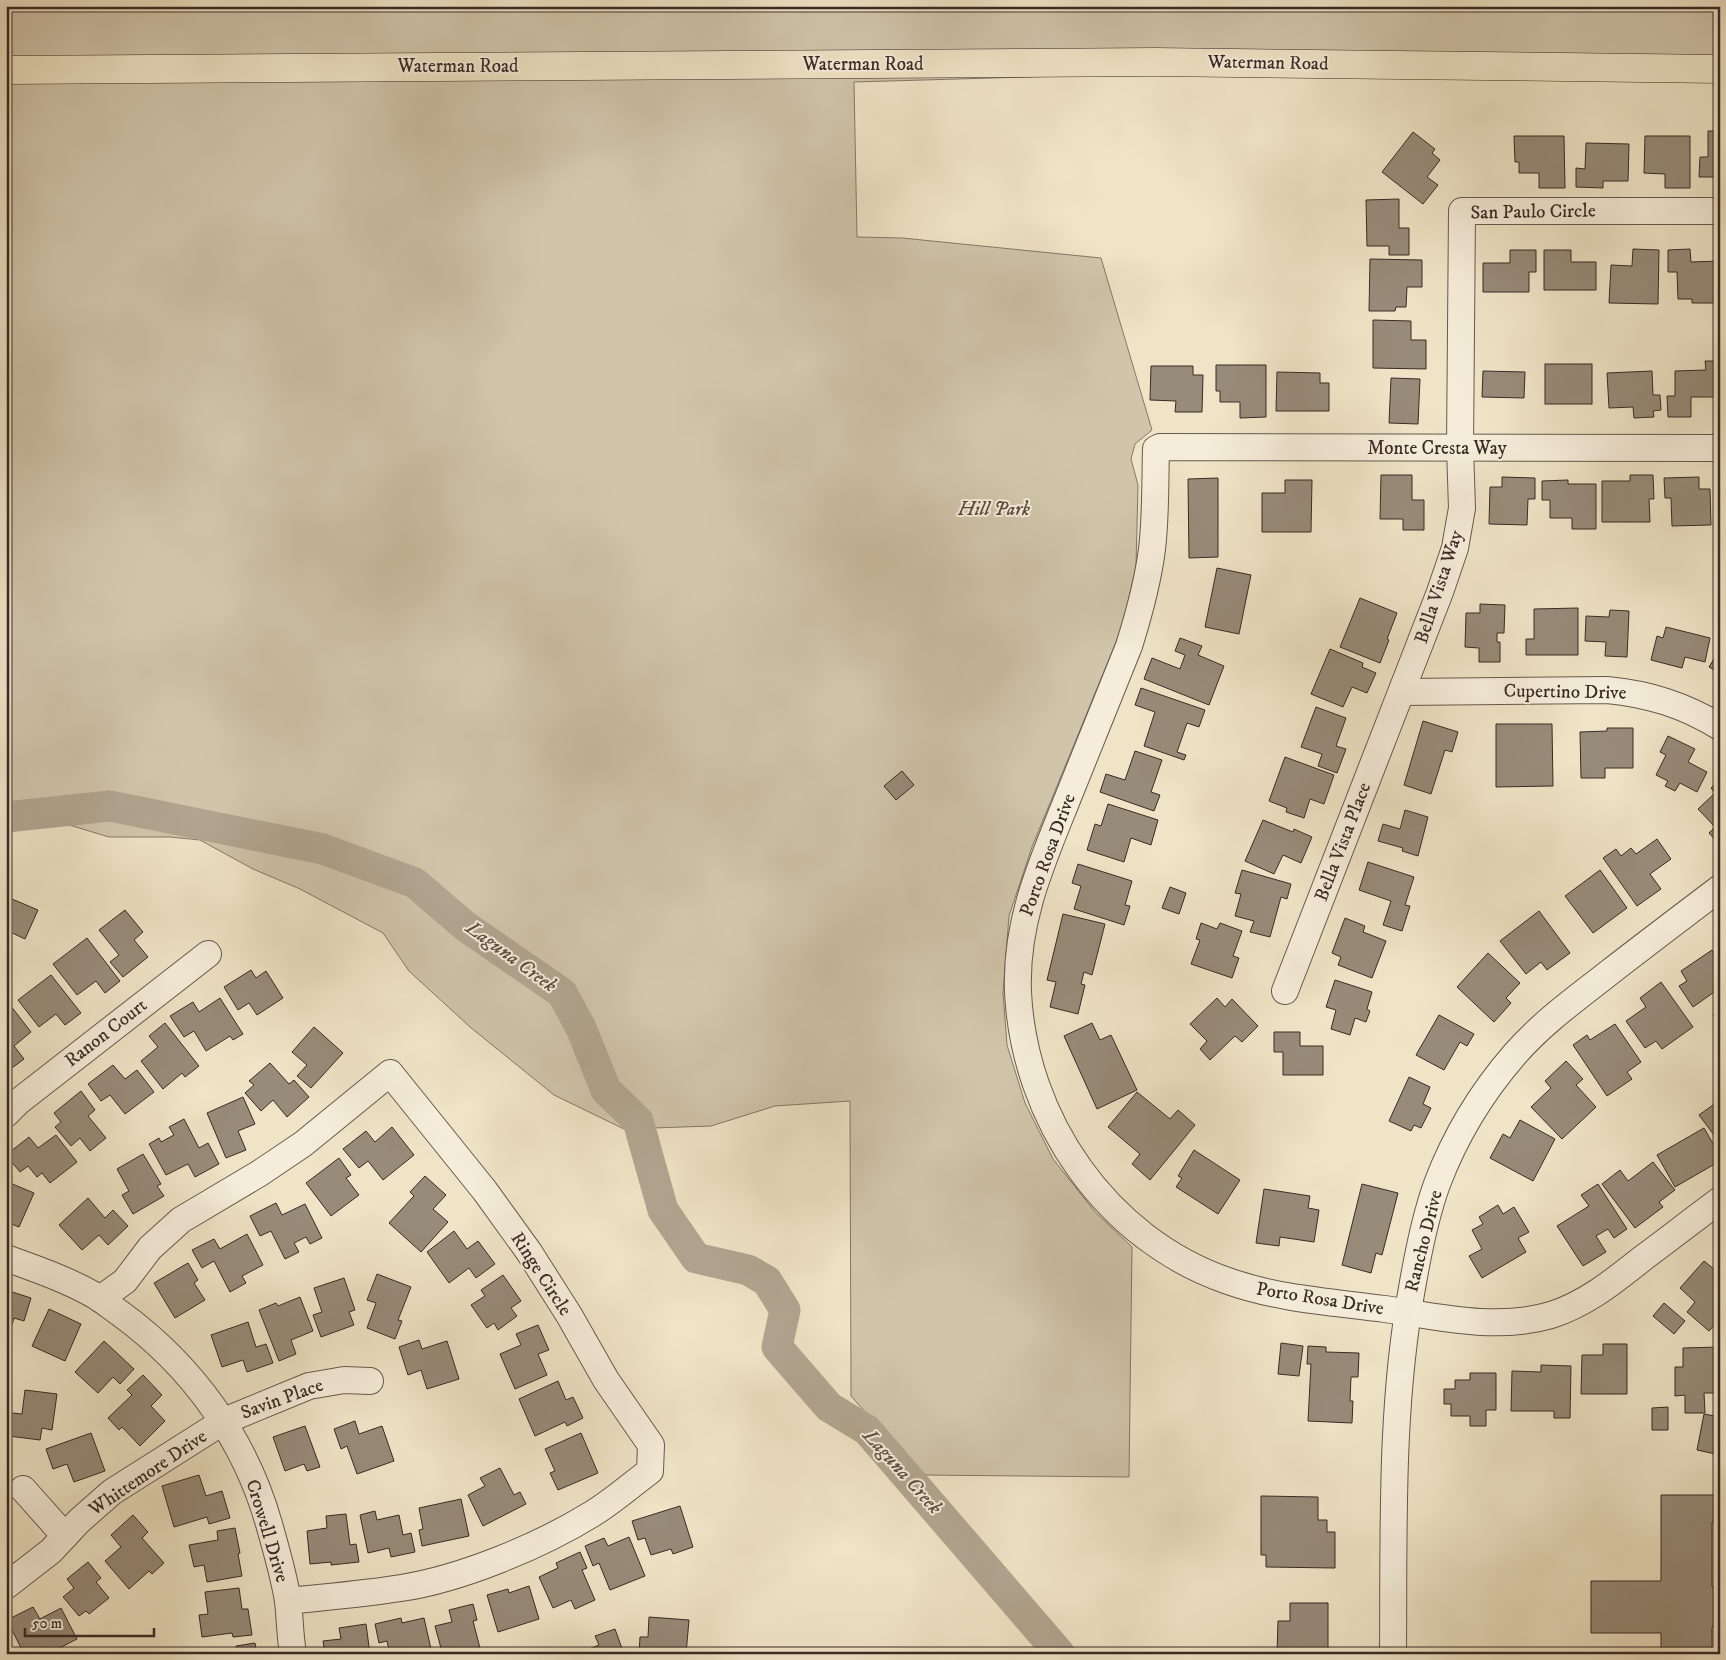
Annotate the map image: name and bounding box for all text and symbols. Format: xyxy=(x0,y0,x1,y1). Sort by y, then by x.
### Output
street label: Waterman Road xyxy=(1206,50,1329,76)
street label: Waterman Road xyxy=(801,53,924,76)
street label: Waterman Road xyxy=(396,55,519,78)
street label: San Paulo Circle xyxy=(1470,199,1596,225)
street label: Monte Cresta Way xyxy=(1367,437,1508,460)
park label: Hill Park xyxy=(957,498,1030,521)
street label: Bella Vista Way xyxy=(1410,526,1468,647)
street label: Cupertino Drive xyxy=(1503,679,1627,705)
street label: Bella Vista Place xyxy=(1310,779,1376,905)
street label: Porto Rosa Drive xyxy=(1015,790,1081,920)
water label: Laguna Creek xyxy=(460,915,562,999)
street label: Ranon Court xyxy=(60,994,152,1072)
street label: Rancho Drive xyxy=(1400,1188,1448,1294)
street label: Ringe Circle xyxy=(506,1228,577,1320)
street label: Porto Rosa Drive xyxy=(1255,1278,1386,1320)
street label: Savin Place xyxy=(238,1373,326,1425)
water label: Laguna Creek xyxy=(856,1423,947,1520)
street label: Whittemore Drive xyxy=(84,1425,212,1522)
street label: Crowell Drive xyxy=(240,1477,294,1585)
scale bar xyxy=(25,1605,154,1637)
text: 50 m xyxy=(32,1614,62,1633)

